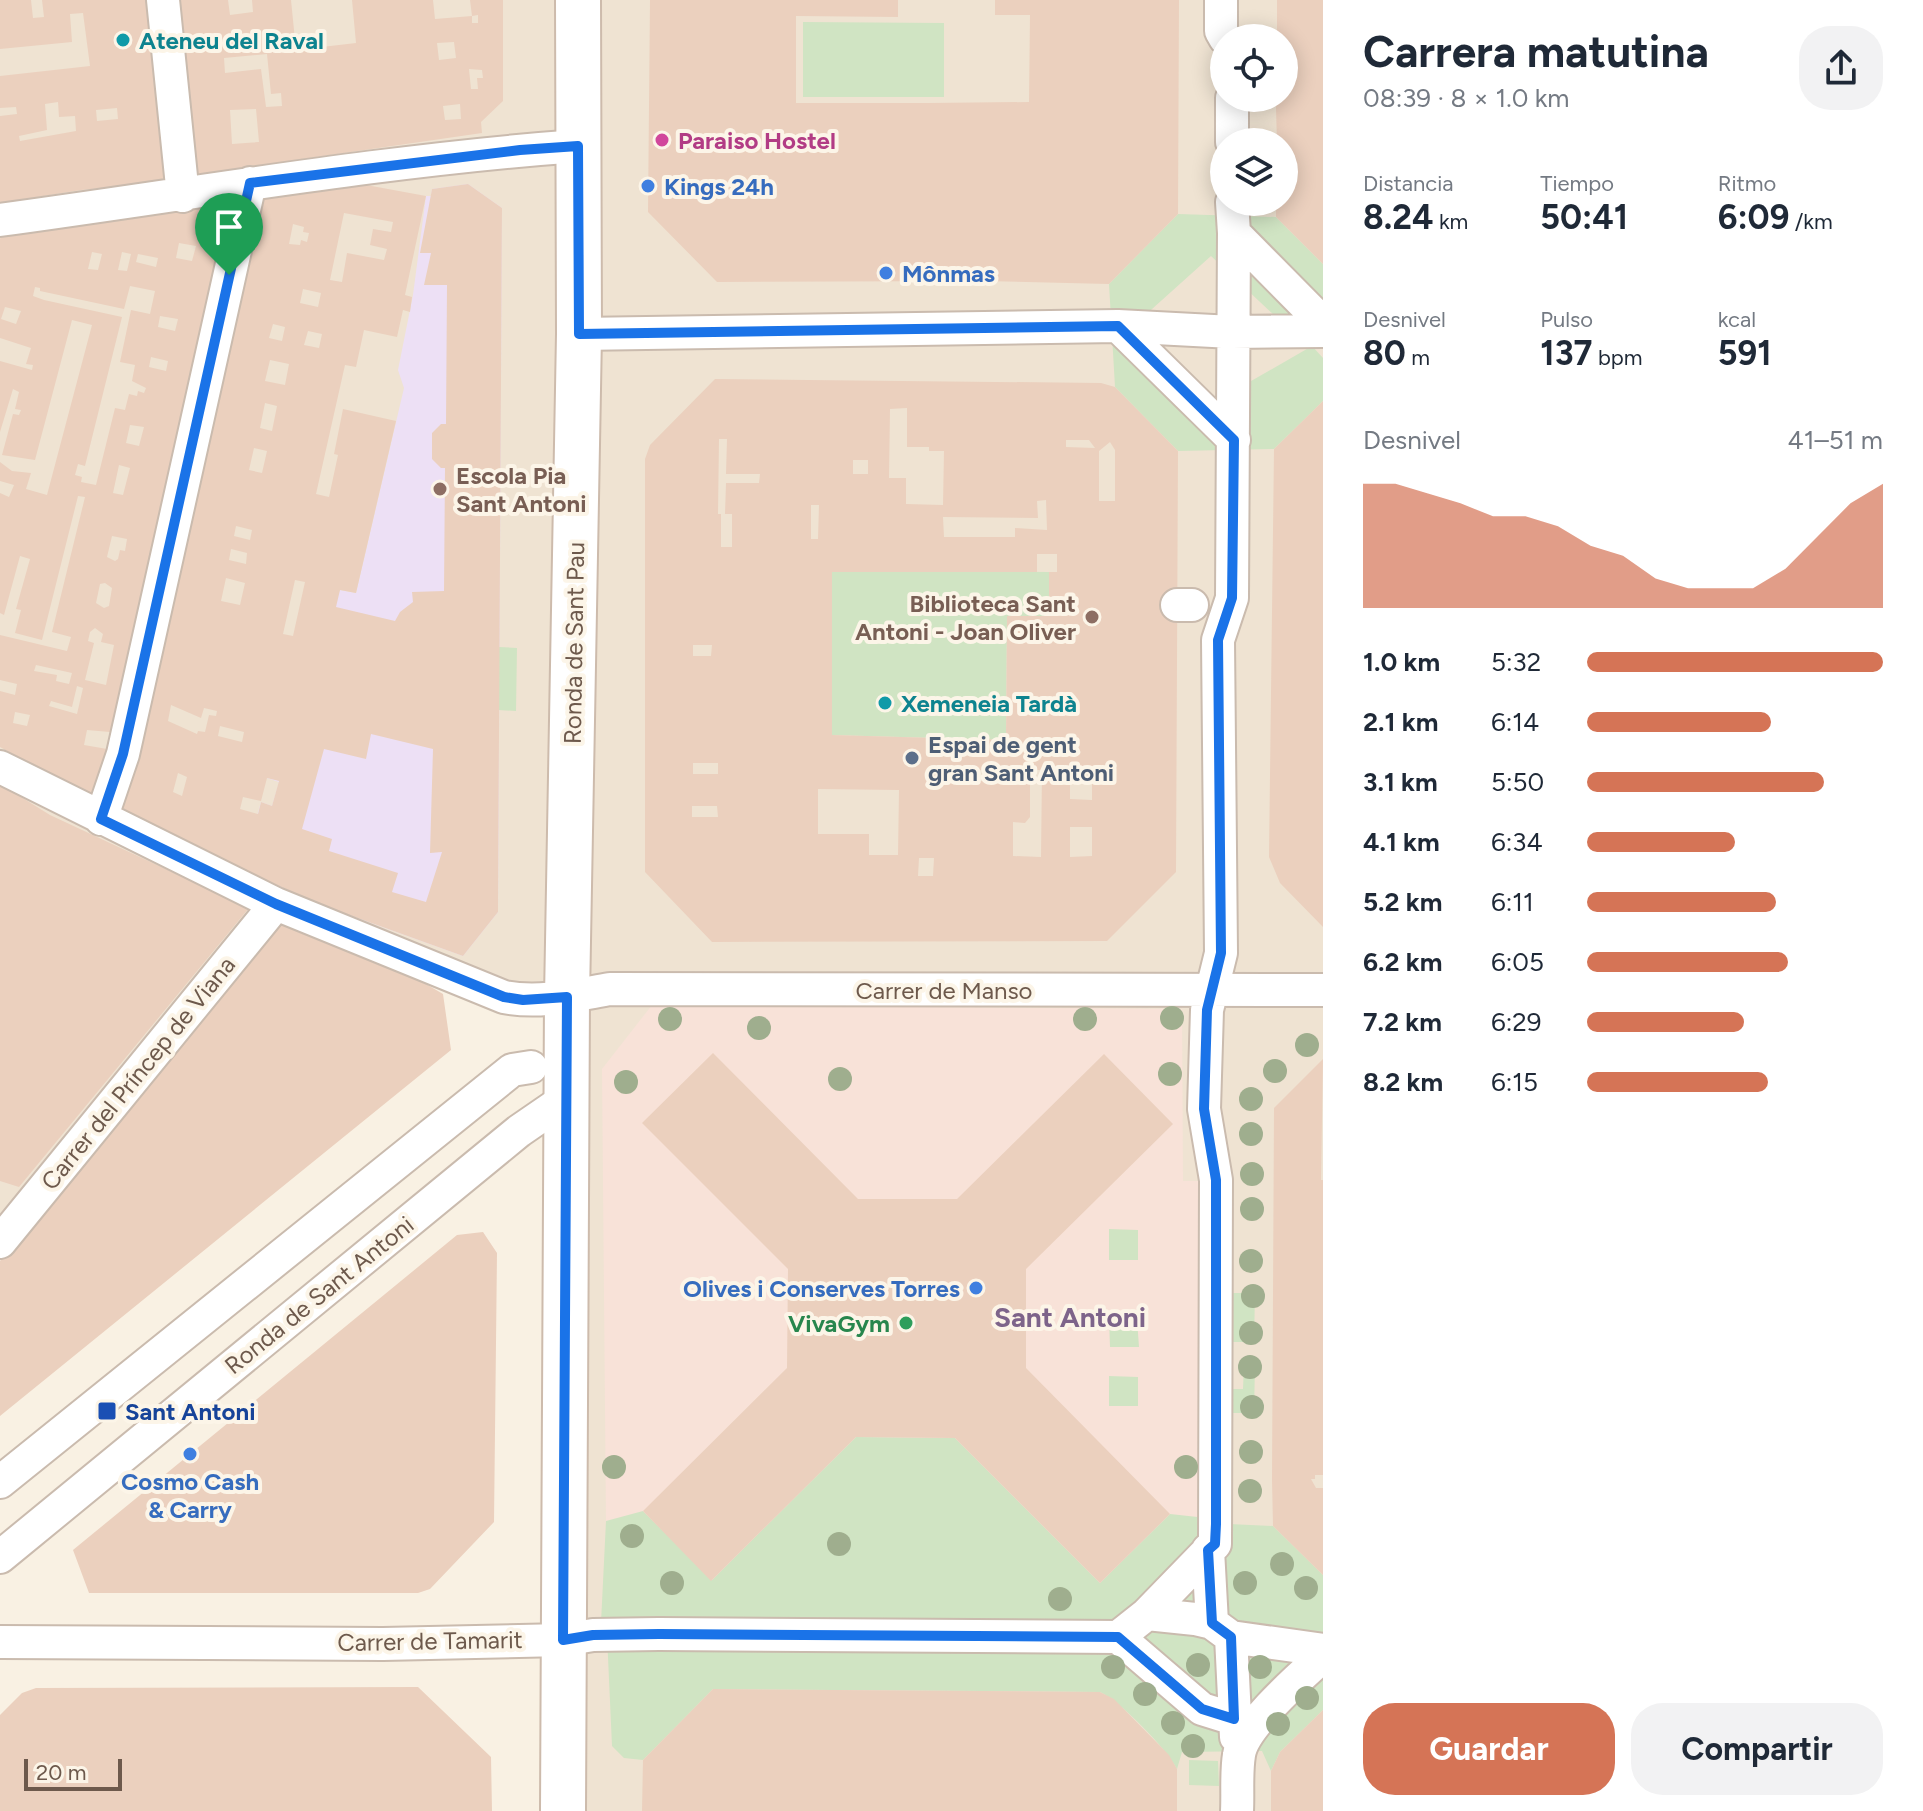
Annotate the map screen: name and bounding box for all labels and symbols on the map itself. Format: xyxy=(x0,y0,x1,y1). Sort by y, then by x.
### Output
place label: Ateneu del Raval xyxy=(139,26,324,55)
marker: Ateneu del Raval xyxy=(114,31,132,49)
place label: Paraiso Hostel xyxy=(678,126,836,155)
marker: Paraiso Hostel xyxy=(653,131,671,149)
place label: Kings 24h xyxy=(664,172,774,201)
marker: Kings 24h xyxy=(639,177,657,195)
pin xyxy=(195,193,263,275)
place label: Mônmas xyxy=(902,259,995,288)
marker: Mônmas xyxy=(877,264,895,282)
place label: Escola Pia Sant Antoni xyxy=(456,461,586,518)
marker: Escola Pia Sant Antoni xyxy=(431,480,449,498)
street label: Ronda de Sant Pau xyxy=(558,542,590,744)
place label: Biblioteca Sant Antoni - Joan Oliver xyxy=(855,589,1076,646)
marker: Biblioteca Sant Antoni - Joan Oliver xyxy=(1083,608,1101,626)
place label: Xemeneia Tardà xyxy=(901,689,1077,718)
marker: Xemeneia Tardà xyxy=(876,694,894,712)
place label: Espai de gent gran Sant Antoni xyxy=(928,730,1114,787)
marker: Espai de gent gran Sant Antoni xyxy=(903,749,921,767)
street label: Carrer del Príncep de Viana xyxy=(35,951,241,1195)
street label: Carrer de Manso xyxy=(855,976,1033,1005)
street label: Ronda de Sant Antoni xyxy=(219,1210,419,1380)
place label: Olives i Conserves Torres xyxy=(683,1274,960,1303)
marker: Olives i Conserves Torres xyxy=(967,1279,985,1297)
district label: Sant Antoni xyxy=(994,1300,1146,1334)
place label: VivaGym xyxy=(788,1309,890,1338)
marker: VivaGym xyxy=(897,1314,915,1332)
place label: Sant Antoni xyxy=(125,1397,255,1426)
marker: Sant Antoni xyxy=(96,1400,118,1422)
marker: Cosmo Cash & Carry xyxy=(181,1445,199,1463)
place label: Cosmo Cash & Carry xyxy=(121,1467,259,1524)
street label: Carrer de Tamarit xyxy=(337,1625,523,1657)
scale bar xyxy=(24,1755,122,1791)

